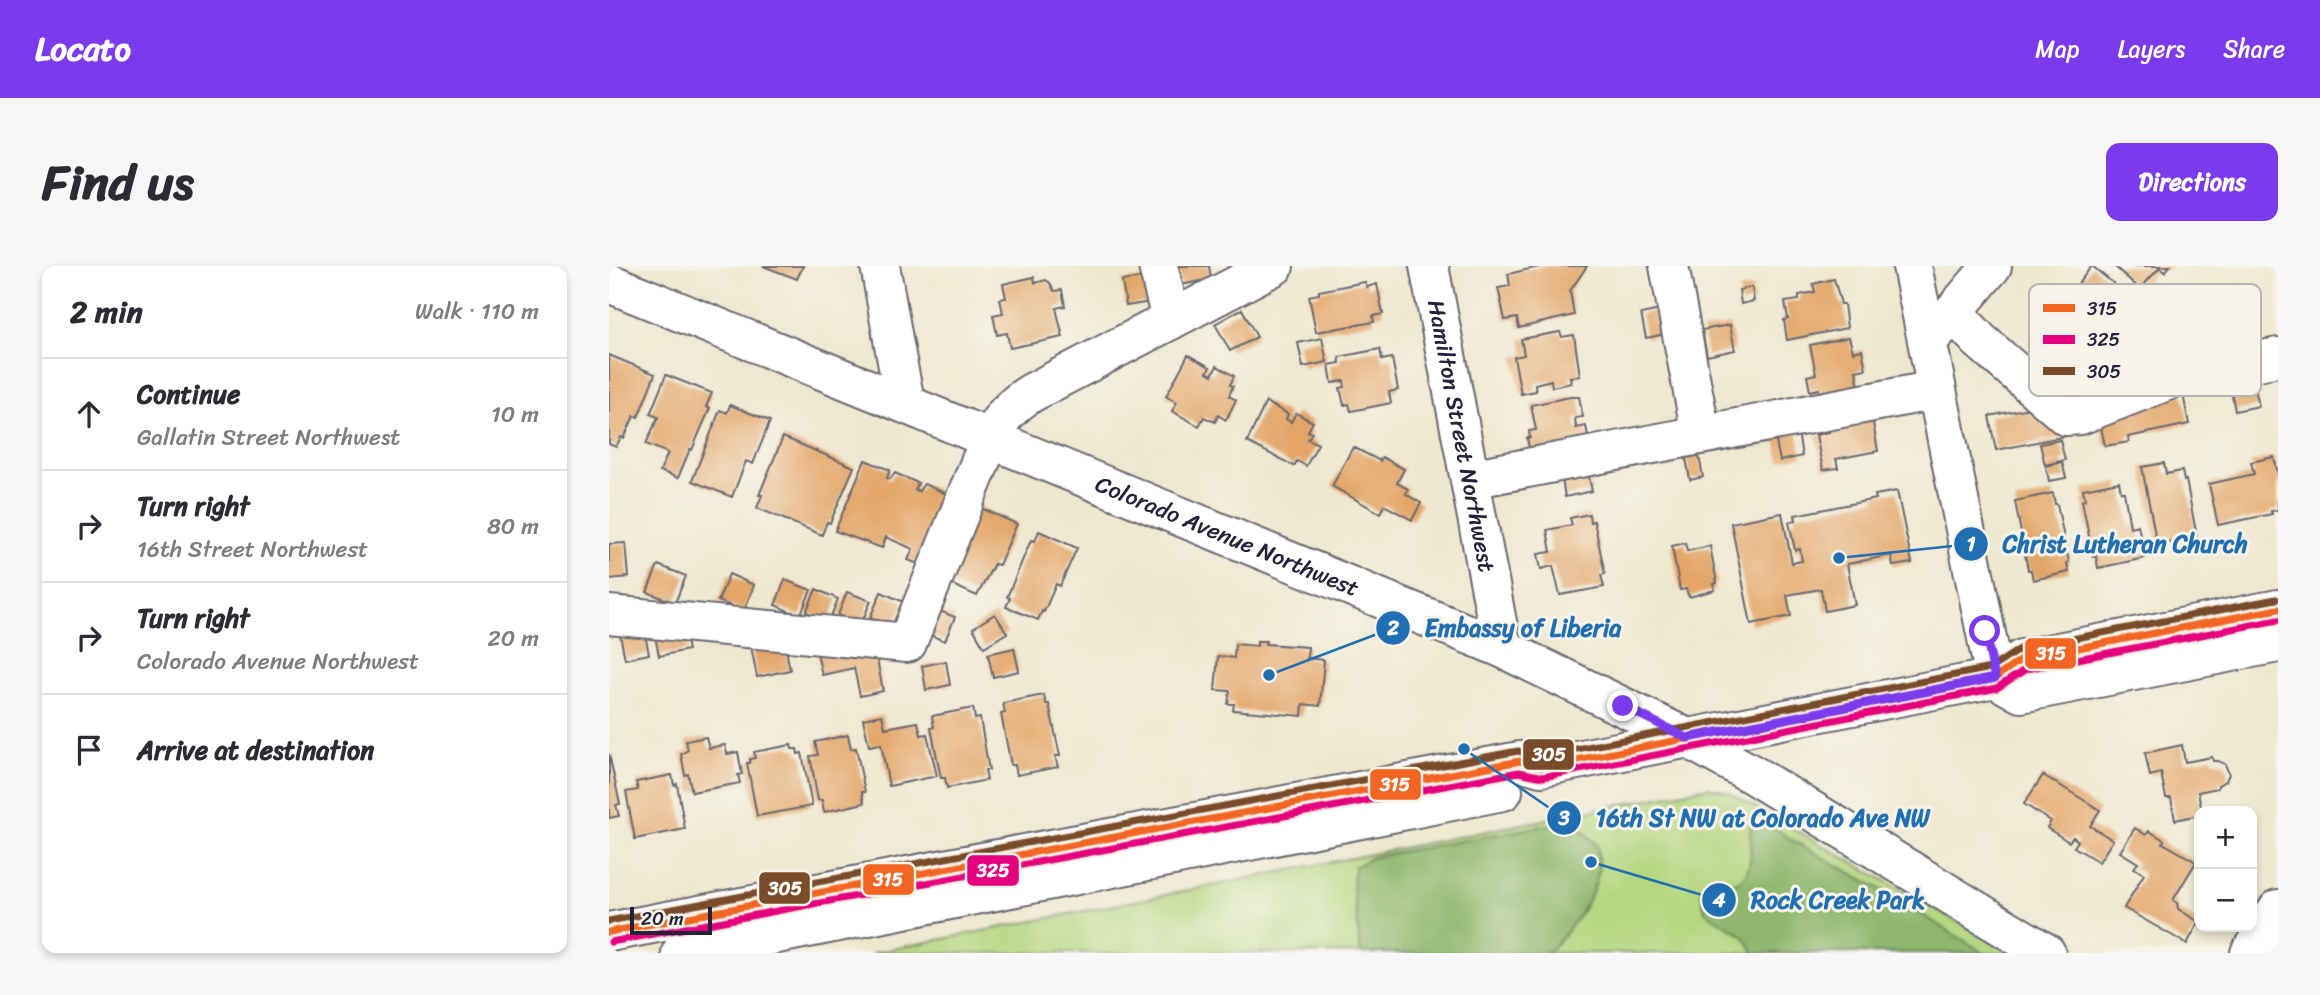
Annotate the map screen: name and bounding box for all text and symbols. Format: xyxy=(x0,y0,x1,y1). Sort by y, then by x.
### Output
text: Locato xyxy=(35,20,131,78)
text: Map xyxy=(2035,28,2080,70)
text: Layers xyxy=(2118,28,2185,70)
text: Share xyxy=(2223,28,2285,70)
text: Find us xyxy=(42,139,194,226)
button: Directions xyxy=(2106,143,2278,221)
legend xyxy=(2029,284,2261,396)
text: 2 min xyxy=(70,285,143,339)
text: Walk · 110 m xyxy=(415,291,539,332)
text: 315 xyxy=(2087,292,2118,325)
street label: Hamilton Street Northwest xyxy=(1415,296,1508,576)
text: 325 xyxy=(2087,323,2120,356)
text: 305 xyxy=(2087,355,2121,388)
text: Continue xyxy=(137,371,240,417)
text: 10 m xyxy=(491,394,539,435)
icon: ahead xyxy=(70,395,108,433)
text: Gallatin Street Northwest xyxy=(137,417,400,458)
street label: Colorado Avenue Northwest xyxy=(1089,463,1366,608)
text: Turn right xyxy=(137,483,250,529)
text: 80 m xyxy=(487,506,539,547)
icon: right xyxy=(70,507,108,545)
callout: Christ Lutheran Church xyxy=(1953,521,2262,566)
text: Christ Lutheran Church xyxy=(2001,523,2248,565)
text: 1 xyxy=(1966,525,1976,563)
text: 16th Street Northwest xyxy=(137,529,368,570)
text: Turn right xyxy=(137,595,250,641)
callout: Embassy of Liberia xyxy=(1375,606,1635,651)
text: Embassy of Liberia xyxy=(1425,607,1622,649)
text: 2 xyxy=(1386,609,1399,647)
route start xyxy=(1969,615,2000,646)
text: 20 m xyxy=(488,618,539,659)
icon: right xyxy=(70,619,108,657)
line badge: 315 xyxy=(2024,637,2077,670)
text: 315 xyxy=(2035,637,2066,670)
text: Colorado Avenue Northwest xyxy=(137,641,419,682)
route end xyxy=(1607,690,1638,721)
text: Arrive at destination xyxy=(137,727,374,773)
icon: arrive xyxy=(70,731,108,769)
line badge: 305 xyxy=(1522,738,1575,771)
text: 305 xyxy=(1531,738,1566,771)
line badge: 315 xyxy=(1369,768,1422,801)
text: 315 xyxy=(1379,768,1410,801)
callout: 16th St NW at Colorado Ave NW xyxy=(1546,795,1945,840)
text: 16th St NW at Colorado Ave NW xyxy=(1596,797,1931,839)
text: 3 xyxy=(1557,799,1570,837)
map controls xyxy=(2194,806,2257,932)
button: + xyxy=(2194,806,2257,869)
line badge: 325 xyxy=(966,854,1020,887)
text: 325 xyxy=(975,854,1010,887)
line badge: 315 xyxy=(862,863,915,896)
text: 315 xyxy=(872,863,903,896)
button: − xyxy=(2194,869,2257,932)
line badge: 305 xyxy=(758,871,811,905)
text: 305 xyxy=(767,872,802,905)
callout: Rock Creek Park xyxy=(1701,878,1940,923)
text: Rock Creek Park xyxy=(1750,879,1925,921)
text: 4 xyxy=(1711,881,1726,919)
text: 20 m xyxy=(641,902,684,935)
scale bar xyxy=(630,904,712,936)

